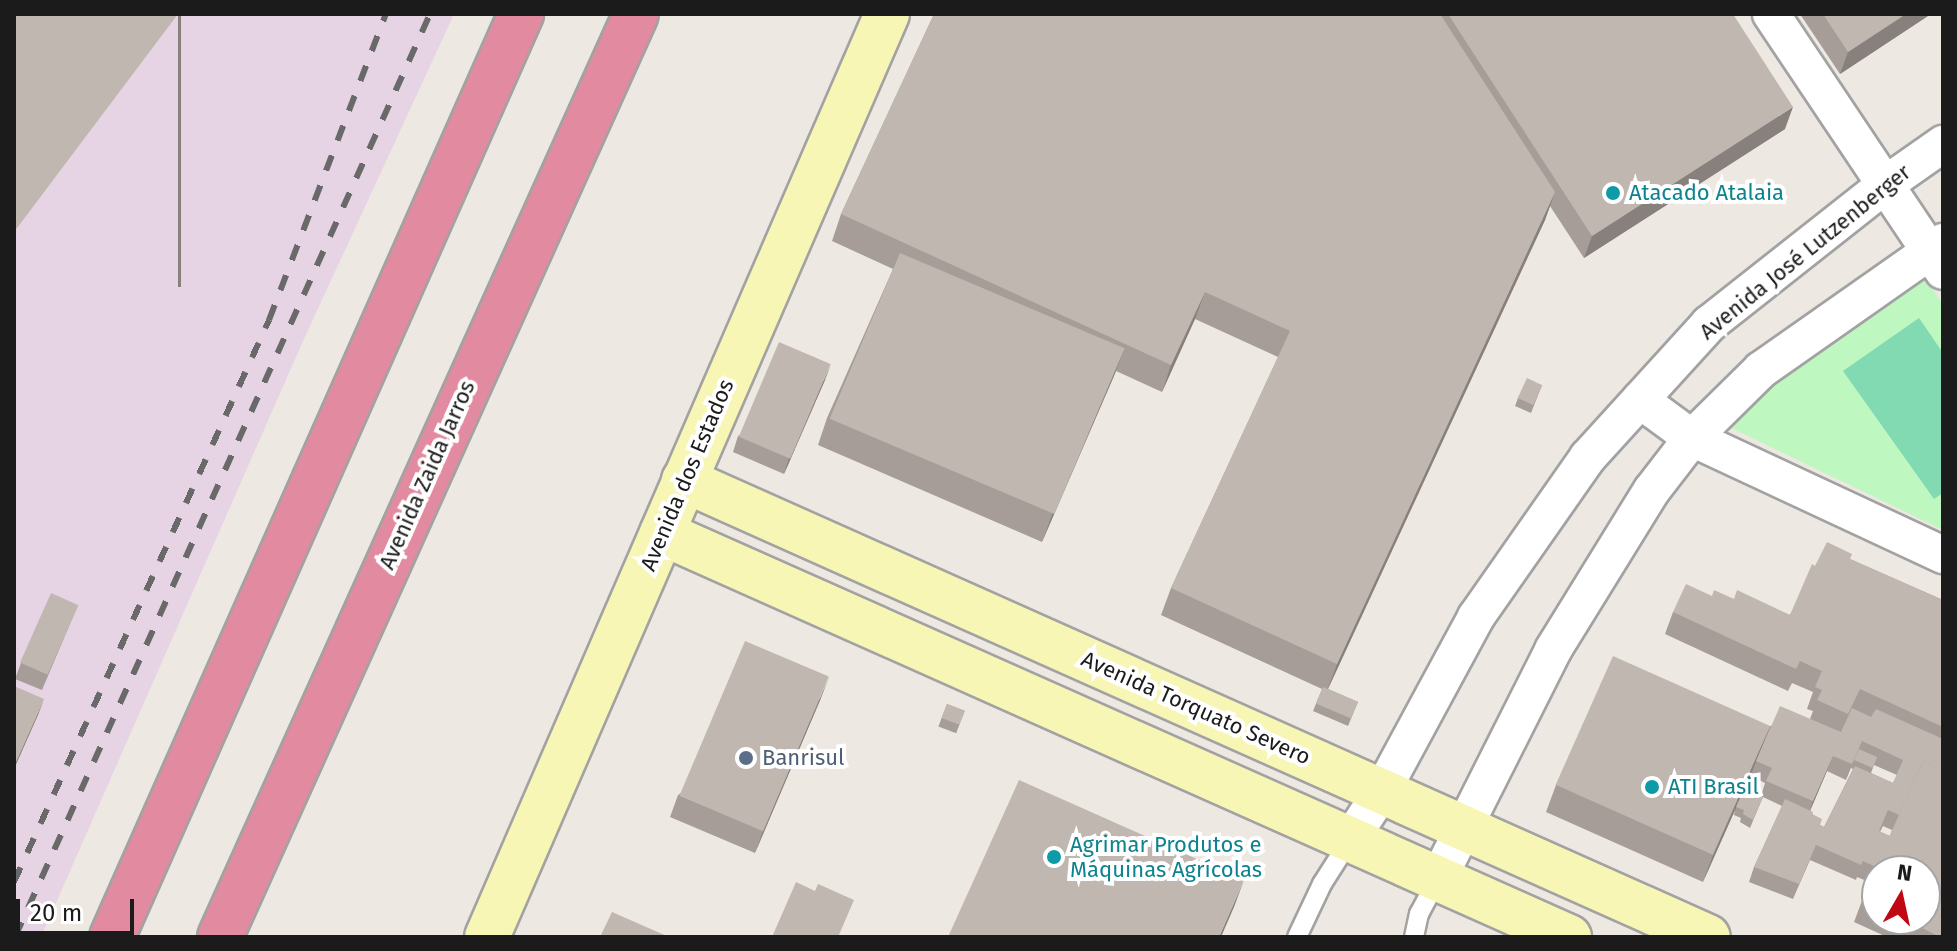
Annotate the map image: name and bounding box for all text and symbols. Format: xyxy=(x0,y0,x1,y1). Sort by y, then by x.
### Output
street label: Avenida José Lutzenberger xyxy=(1694,159,1916,345)
place label: Atacado Atalaia xyxy=(1629,180,1784,206)
marker: Atacado Atalaia xyxy=(1604,184,1622,202)
street label: Avenida dos Estados xyxy=(635,375,739,575)
street label: Avenida Zaida Jarros xyxy=(373,377,481,573)
street label: Avenida Torquato Severo xyxy=(1077,646,1315,770)
place label: Banrisul xyxy=(762,745,844,771)
marker: Banrisul xyxy=(737,749,755,767)
place label: ATI Brasil xyxy=(1668,774,1759,800)
marker: ATI Brasil xyxy=(1643,778,1661,796)
place label: Agrimar Produtos e Máquinas Agrícolas xyxy=(1070,831,1262,882)
marker: Agrimar Produtos e Máquinas Agrícolas xyxy=(1045,848,1063,866)
north arrow xyxy=(1861,855,1941,935)
text: N xyxy=(1895,858,1914,887)
scale bar xyxy=(20,883,138,933)
text: 20 m xyxy=(30,899,82,927)

